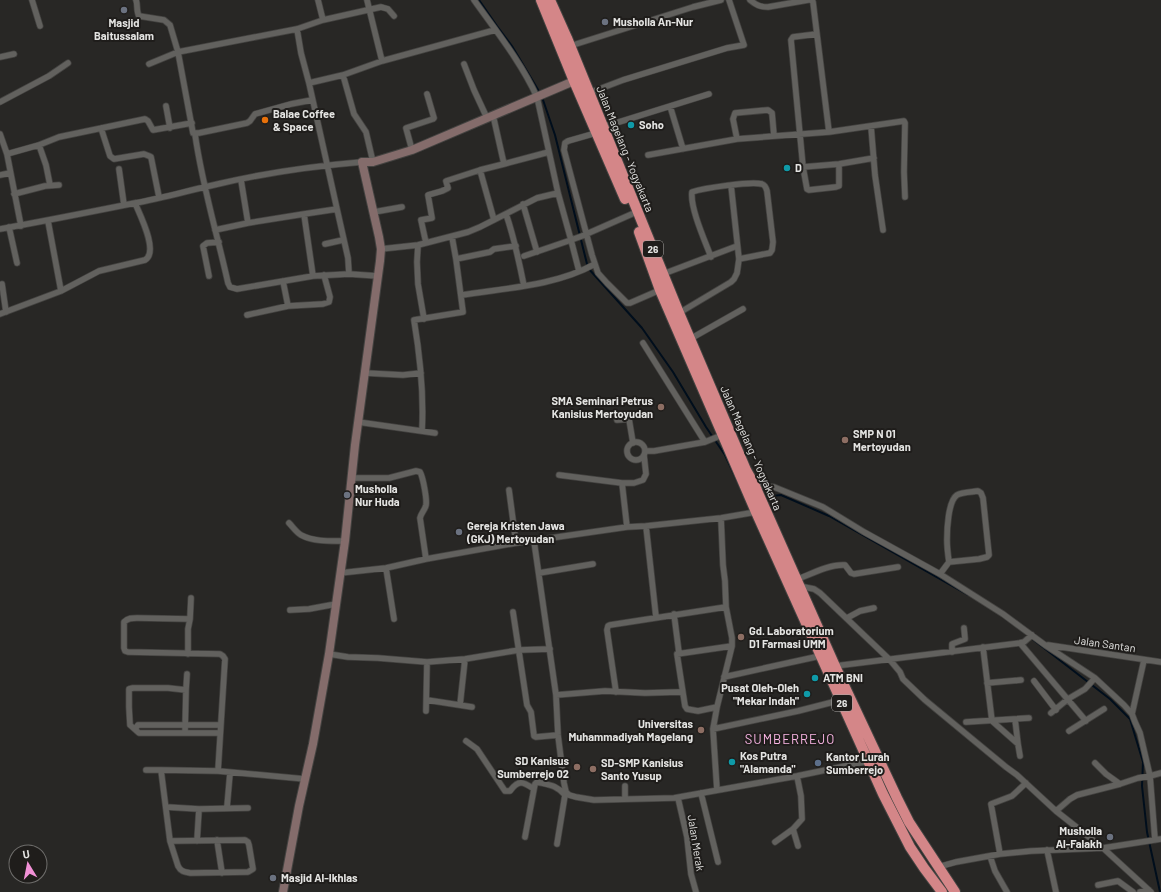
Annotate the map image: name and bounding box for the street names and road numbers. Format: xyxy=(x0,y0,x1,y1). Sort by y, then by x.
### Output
street label: Jalan Magelang - Yogyakarta xyxy=(594,84,657,214)
road number: 26 xyxy=(643,241,663,257)
street label: Jalan Magelang - Yogyakarta xyxy=(718,383,785,512)
street label: Jalan Santan xyxy=(1074,633,1137,654)
road number: 26 xyxy=(832,695,852,711)
street label: Jalan Merak xyxy=(686,814,707,873)

